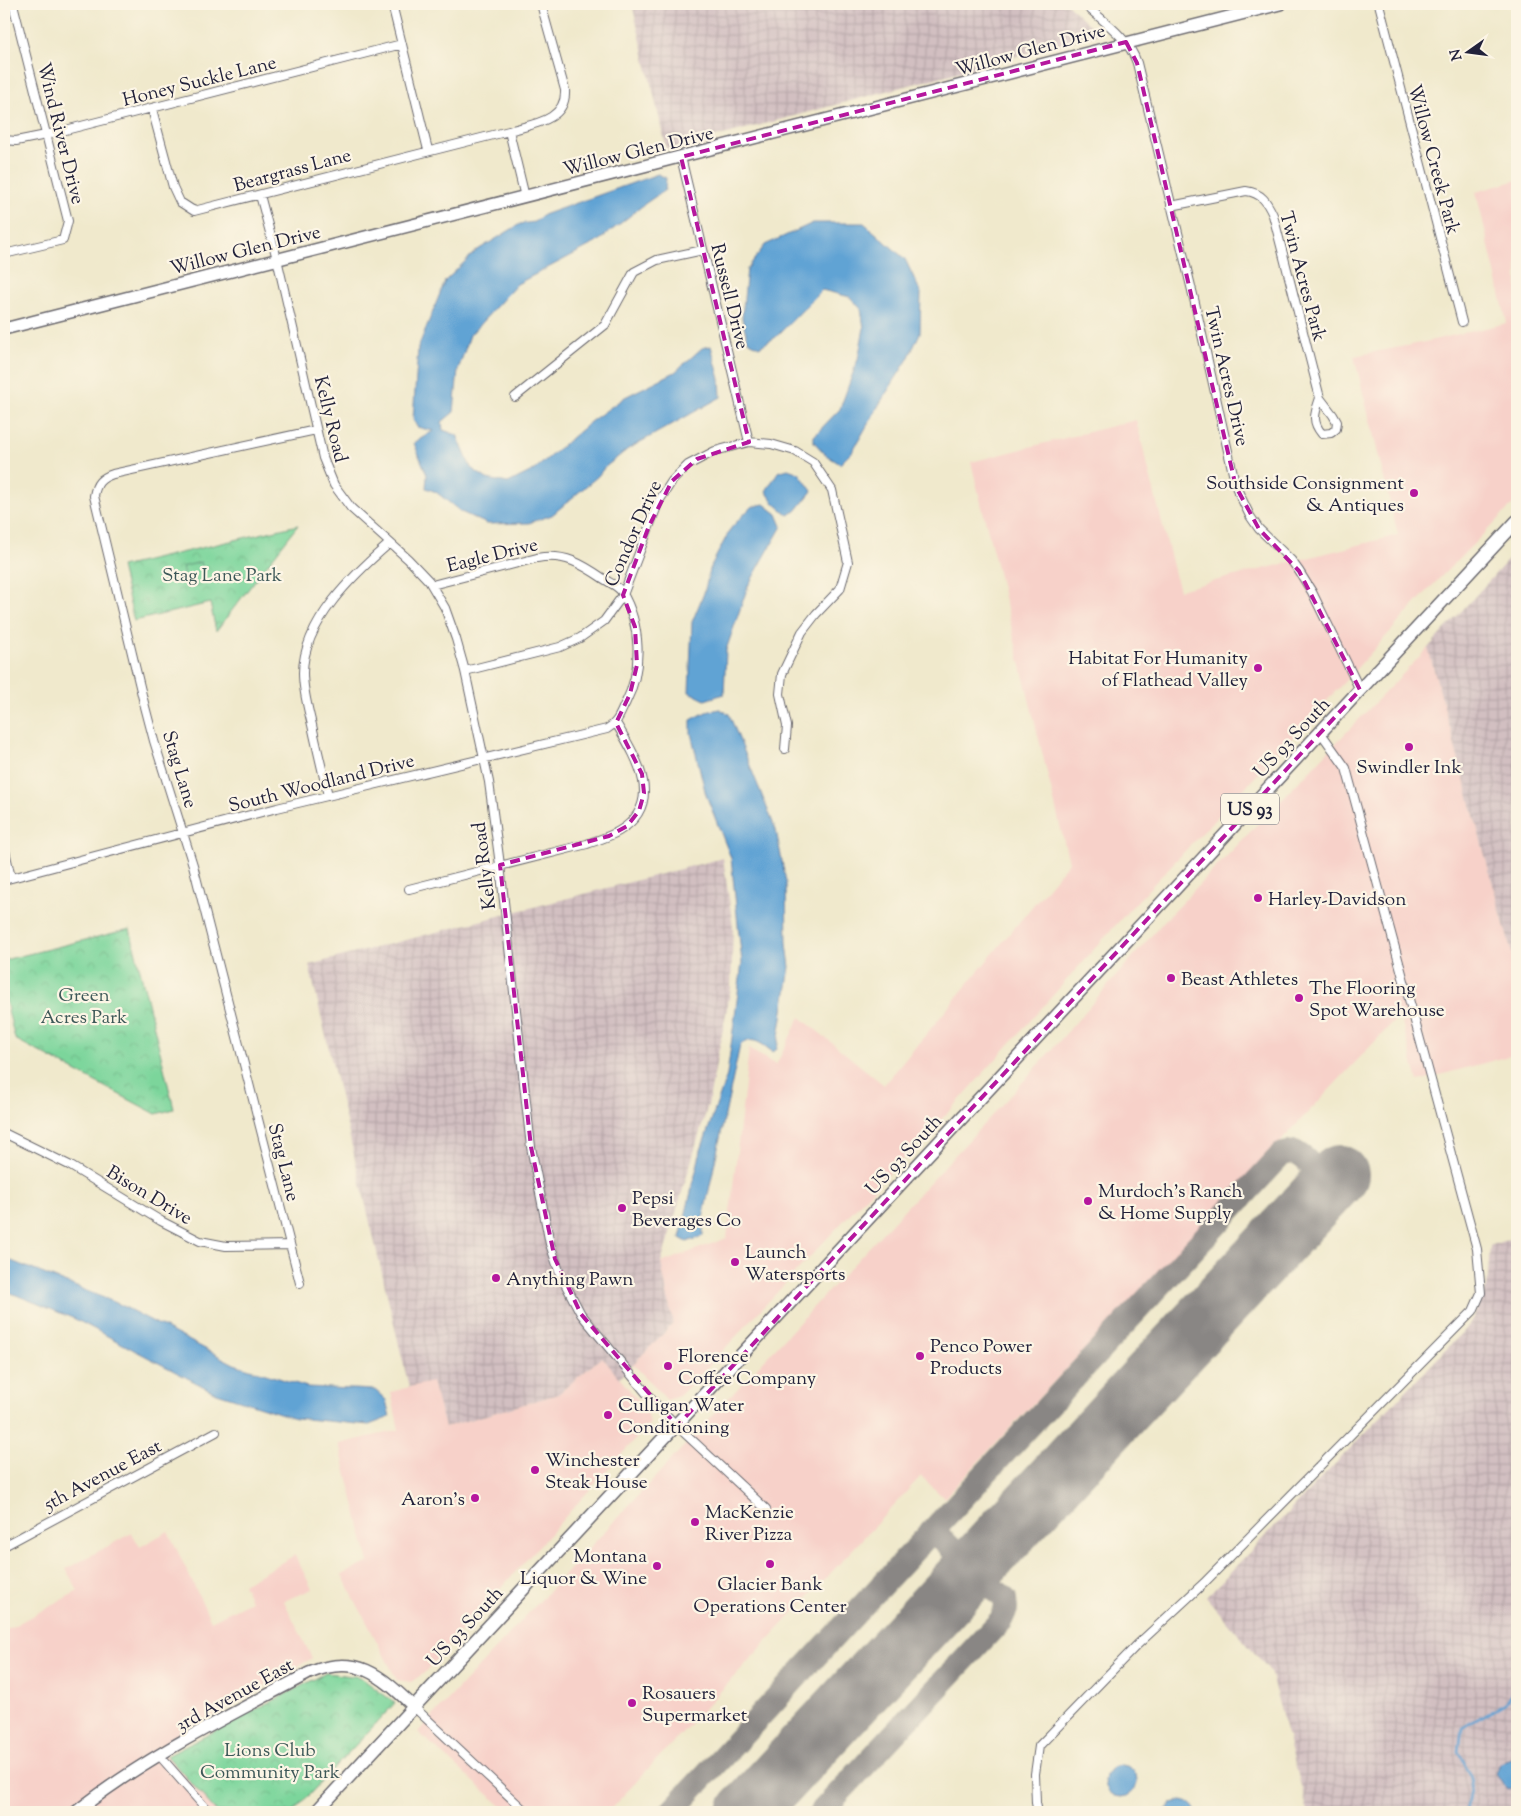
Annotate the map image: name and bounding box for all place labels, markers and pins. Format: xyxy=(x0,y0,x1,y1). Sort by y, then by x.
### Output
place label: Southside Consignment & Antiques xyxy=(1206,471,1404,520)
marker: Southside Consignment & Antiques xyxy=(1408,487,1420,499)
place label: Habitat For Humanity of Flathead Valley xyxy=(1068,646,1249,695)
marker: Habitat For Humanity of Flathead Valley xyxy=(1252,662,1264,674)
marker: Swindler Ink xyxy=(1403,741,1415,753)
place label: Swindler Ink xyxy=(1356,755,1462,782)
place label: Harley-Davidson xyxy=(1268,887,1406,914)
marker: Harley-Davidson xyxy=(1252,892,1264,904)
place label: Beast Athletes xyxy=(1181,967,1298,994)
marker: Beast Athletes xyxy=(1165,972,1177,984)
place label: The Flooring Spot Warehouse xyxy=(1309,976,1445,1025)
marker: The Flooring Spot Warehouse xyxy=(1293,992,1305,1004)
place label: Murdoch's Ranch & Home Supply xyxy=(1098,1179,1243,1228)
place label: Pepsi Beverages Co xyxy=(632,1186,741,1235)
marker: Murdoch's Ranch & Home Supply xyxy=(1082,1195,1094,1207)
marker: Pepsi Beverages Co xyxy=(616,1202,628,1214)
place label: Launch Watersports xyxy=(745,1240,846,1289)
marker: Launch Watersports xyxy=(729,1256,741,1268)
place label: Anything Pawn xyxy=(506,1267,633,1294)
marker: Anything Pawn xyxy=(490,1272,502,1284)
place label: Penco Power Products xyxy=(930,1334,1032,1383)
place label: Florence Coffee Company xyxy=(678,1344,817,1393)
marker: Penco Power Products xyxy=(914,1350,926,1362)
marker: Florence Coffee Company xyxy=(662,1360,674,1372)
place label: Culligan Water Conditioning xyxy=(618,1393,744,1442)
marker: Culligan Water Conditioning xyxy=(602,1409,614,1421)
place label: Winchester Steak House xyxy=(545,1448,648,1497)
marker: Winchester Steak House xyxy=(529,1464,541,1476)
place label: Aaron's xyxy=(401,1487,465,1514)
marker: Aaron's xyxy=(469,1492,481,1504)
place label: MacKenzie River Pizza xyxy=(705,1500,794,1549)
marker: MacKenzie River Pizza xyxy=(689,1516,701,1528)
place label: Montana Liquor & Wine xyxy=(520,1544,647,1593)
marker: Glacier Bank Operations Center xyxy=(764,1558,776,1570)
marker: Montana Liquor & Wine xyxy=(651,1560,663,1572)
place label: Glacier Bank Operations Center xyxy=(693,1572,847,1621)
place label: Rosauers Supermarket xyxy=(642,1681,748,1730)
marker: Rosauers Supermarket xyxy=(626,1697,638,1709)

